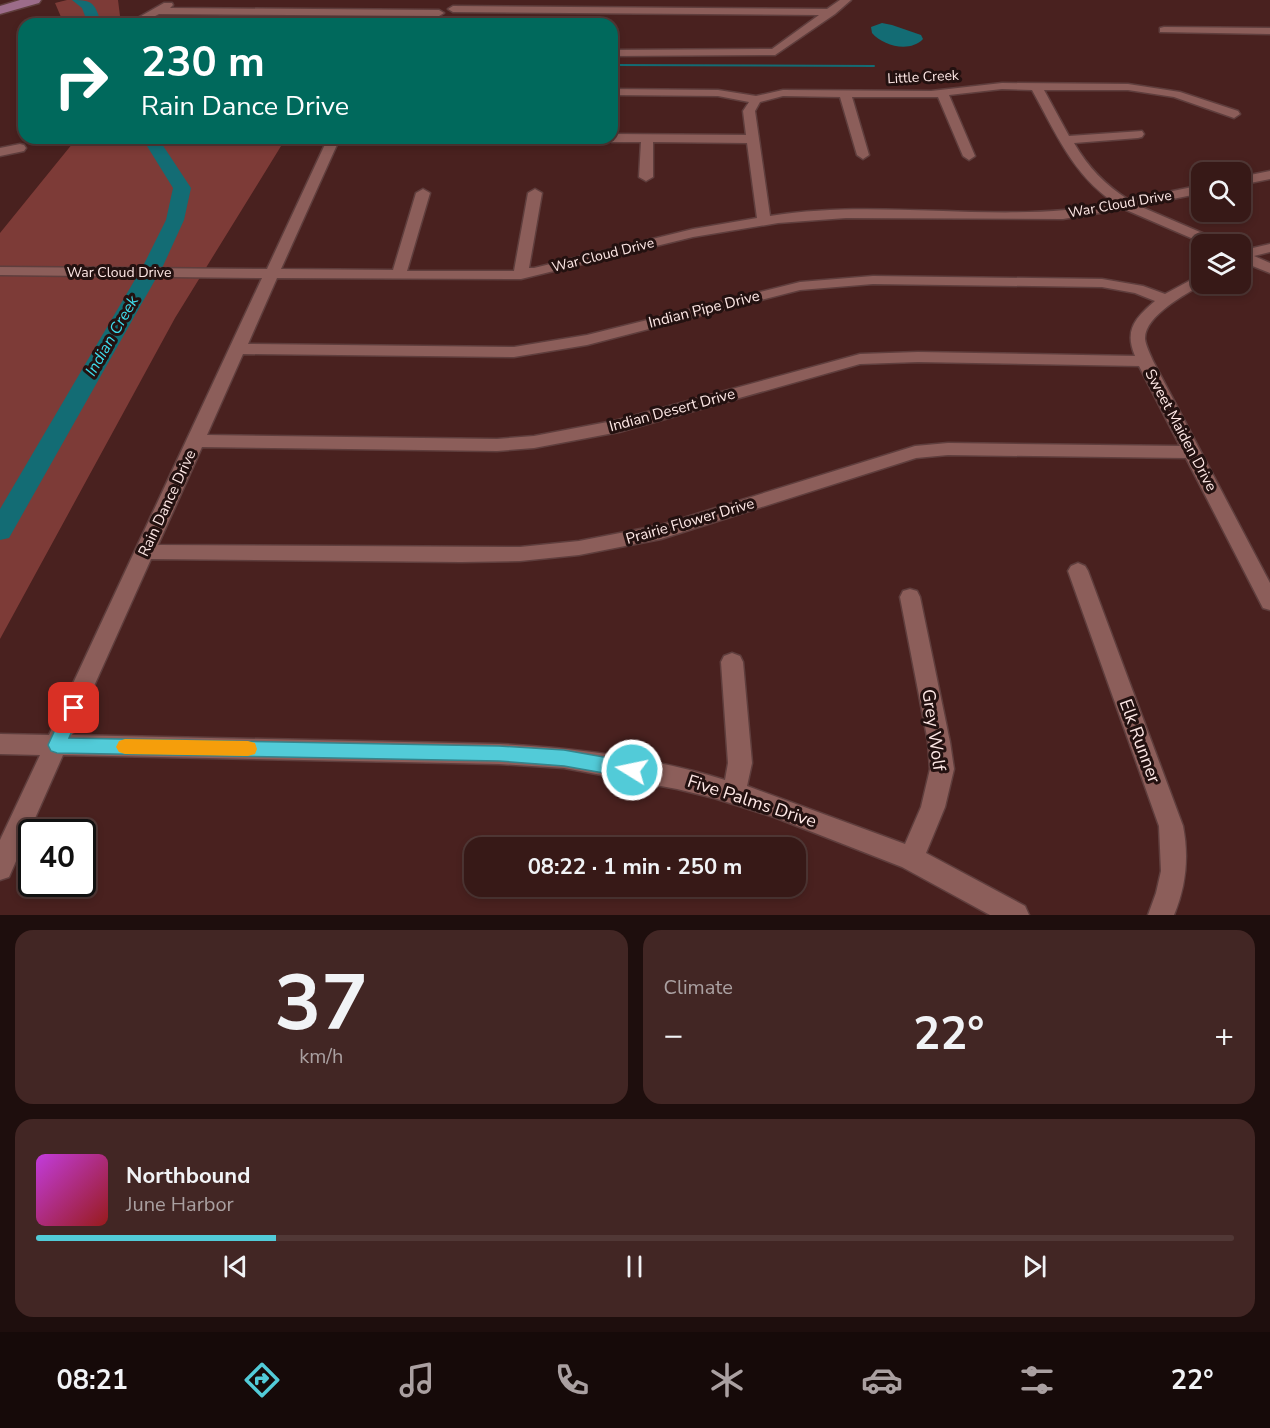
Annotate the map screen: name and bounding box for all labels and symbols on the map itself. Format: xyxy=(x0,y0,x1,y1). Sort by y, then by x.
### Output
street label: Little Creek xyxy=(887,66,960,88)
street label: War Cloud Drive xyxy=(1067,186,1173,222)
street label: War Cloud Drive xyxy=(550,233,656,277)
street label: War Cloud Drive xyxy=(67,263,171,282)
street label: Indian Pipe Drive xyxy=(646,285,762,332)
water label: Indian Creek xyxy=(80,291,144,380)
street label: Sweet Maiden Drive xyxy=(1140,365,1222,495)
street label: Indian Desert Drive xyxy=(607,384,737,436)
street label: Rain Dance Drive xyxy=(134,446,201,560)
street label: Prairie Flower Drive xyxy=(623,493,757,549)
pin xyxy=(48,682,99,733)
street label: Grey Wolf xyxy=(916,687,952,774)
street label: Elk Runner xyxy=(1114,696,1167,787)
position arrow xyxy=(600,738,664,802)
street label: Five Palms Drive xyxy=(684,769,820,833)
speed limit sign: 40 xyxy=(18,819,96,897)

